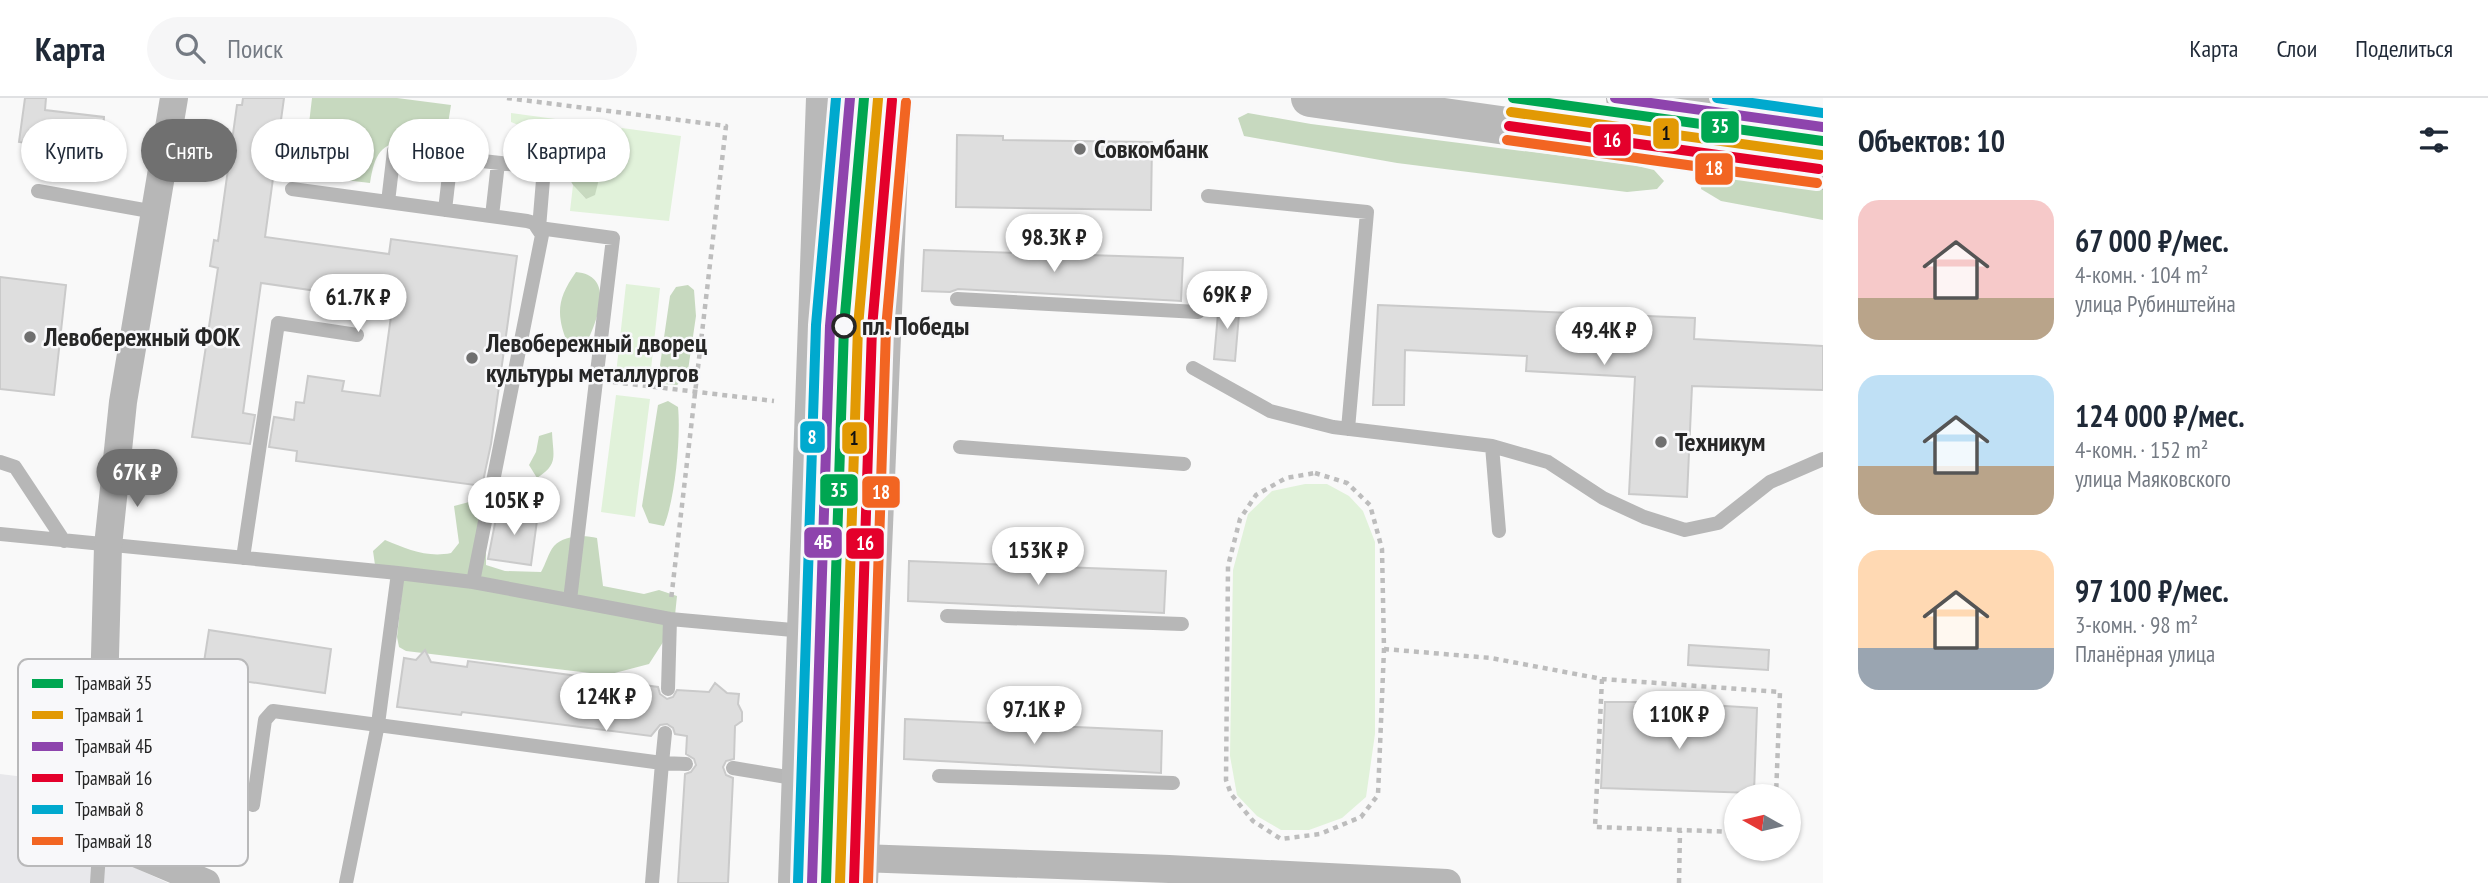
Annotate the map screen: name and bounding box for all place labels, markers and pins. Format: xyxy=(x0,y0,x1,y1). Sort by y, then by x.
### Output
place label: Совкомбанк xyxy=(1094,132,1209,165)
marker: Совкомбанк xyxy=(1072,141,1088,157)
pin: 98.3K ₽ xyxy=(989,214,1119,274)
pin: 69K ₽ xyxy=(1178,272,1276,331)
pin: 61.7K ₽ xyxy=(293,274,423,334)
pin: 49.4K ₽ xyxy=(1539,308,1669,367)
place label: пл. Победы xyxy=(862,309,969,342)
marker: пл. Победы xyxy=(832,314,856,338)
place label: Левобережный ФОК xyxy=(43,320,241,353)
place label: Левобережный дворец культуры металлургов xyxy=(485,326,707,389)
marker: Левобережный ФОК xyxy=(22,329,38,345)
marker: Левобережный дворец культуры металлургов xyxy=(464,350,480,366)
place label: Техникум xyxy=(1675,425,1765,458)
marker: Техникум xyxy=(1653,434,1669,450)
pin: 67K ₽ xyxy=(88,450,186,509)
pin: 105K ₽ xyxy=(457,478,571,537)
pin: 153K ₽ xyxy=(981,528,1095,587)
pin: 124K ₽ xyxy=(549,674,663,733)
pin: 97.1K ₽ xyxy=(969,686,1099,746)
pin: 110K ₽ xyxy=(1622,692,1736,751)

